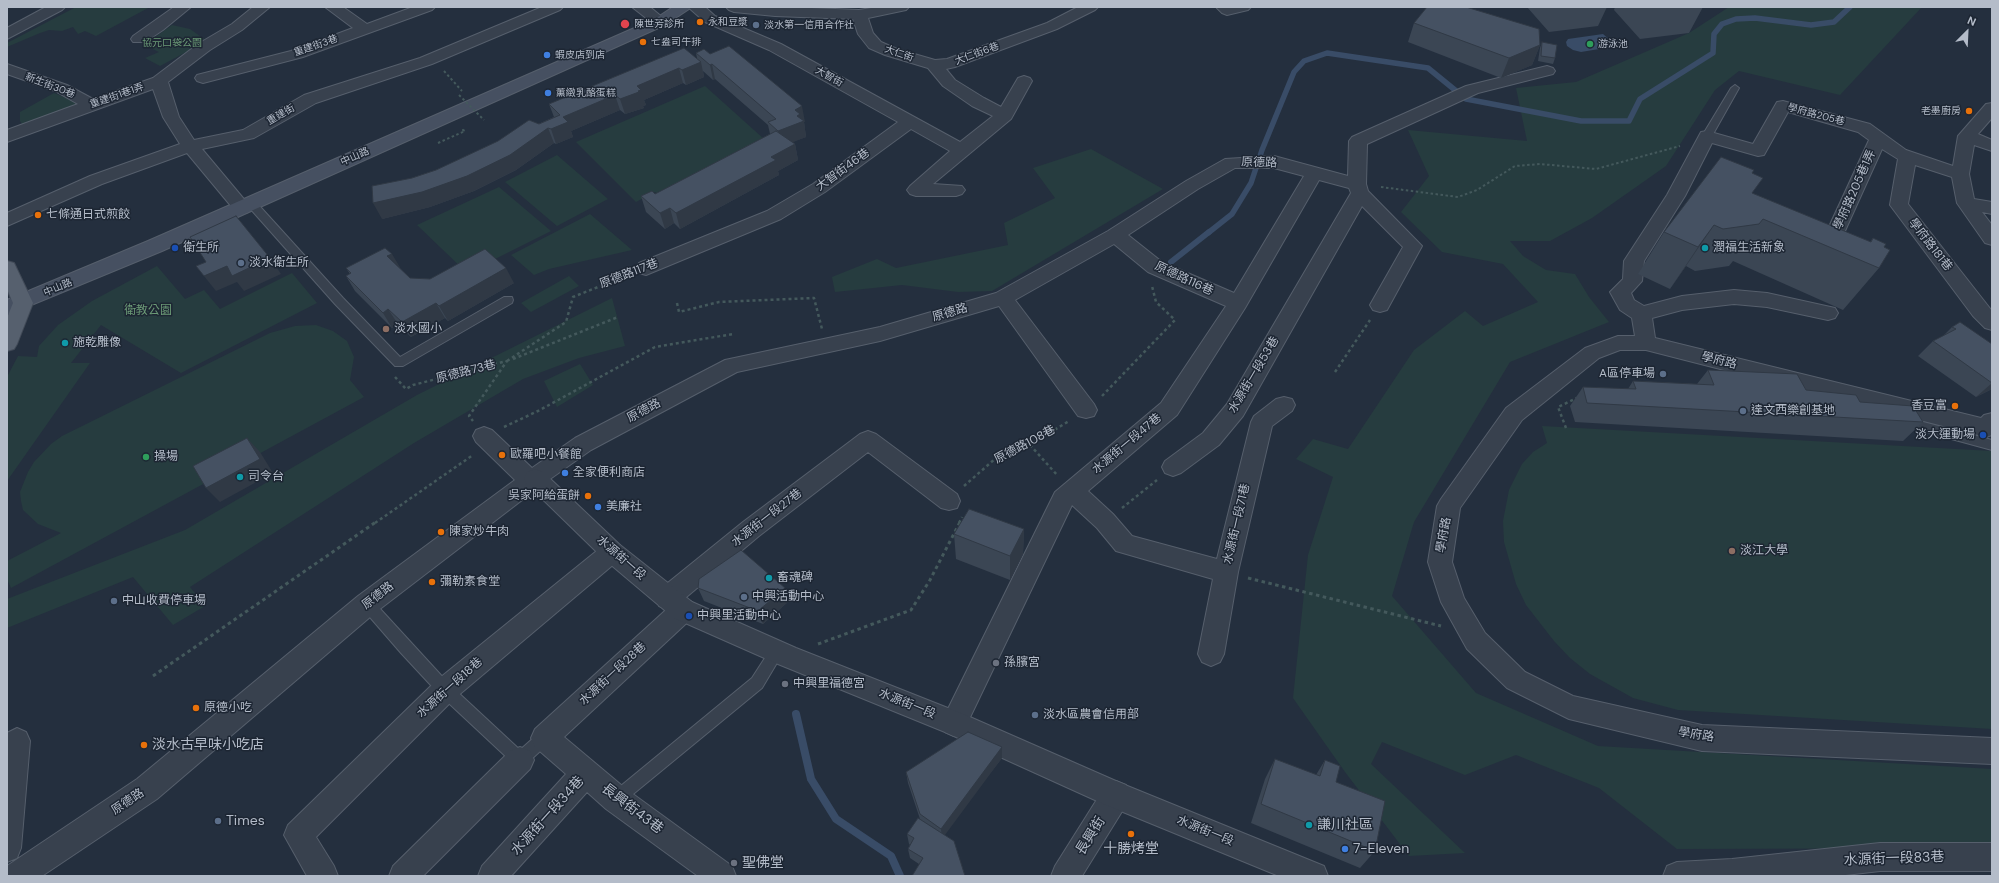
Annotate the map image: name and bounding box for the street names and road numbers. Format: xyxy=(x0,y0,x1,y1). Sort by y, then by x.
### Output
street label: 重建街3巷 xyxy=(292,33,340,59)
street label: 大仁街6巷 xyxy=(953,40,1001,68)
street label: 大仁街 xyxy=(883,43,915,65)
street label: 大智街 xyxy=(813,64,845,90)
street label: 新生街30巷 xyxy=(23,71,77,101)
street label: 重建街1巷1弄 xyxy=(88,81,146,111)
street label: 重建街 xyxy=(265,102,297,128)
street label: 學府路205巷 xyxy=(1786,102,1846,128)
street label: 中山路 xyxy=(339,145,371,169)
street label: 大智街46巷 xyxy=(813,146,873,194)
street label: 學府路205巷1弄 xyxy=(1831,148,1879,232)
street label: 原德路 xyxy=(1241,155,1277,171)
street label: 學府路181巷 xyxy=(1905,216,1955,274)
street label: 原德路117巷 xyxy=(598,256,660,292)
street label: 原德路116巷 xyxy=(1152,259,1216,299)
street label: 中山路 xyxy=(42,277,74,299)
street label: 原德路 xyxy=(931,301,969,325)
street label: 水源街一段53巷 xyxy=(1226,334,1282,416)
street label: 學府路 xyxy=(1700,350,1738,372)
street label: 原德路73巷 xyxy=(435,358,497,386)
street label: 原德路 xyxy=(625,396,663,426)
street label: 水源街一段47巷 xyxy=(1090,411,1164,477)
street label: 原德路108巷 xyxy=(992,423,1058,467)
street label: 水源街一段71巷 xyxy=(1221,482,1253,566)
street label: 水源街一段27巷 xyxy=(729,486,805,550)
street label: 學府路 xyxy=(1434,516,1454,554)
street label: 水源街一段 xyxy=(594,533,648,583)
street label: 原德路 xyxy=(359,579,397,613)
street label: 水源街一段28巷 xyxy=(577,639,649,709)
street label: 水源街一段18巷 xyxy=(414,655,486,721)
street label: 水源街一段 xyxy=(876,686,938,722)
street label: 學府路 xyxy=(1677,725,1715,745)
street label: 水源街一段34巷 xyxy=(508,773,588,859)
street label: 長興街43巷 xyxy=(598,780,666,838)
street label: 原德路 xyxy=(109,786,147,818)
street label: 水源街一段 xyxy=(1174,813,1236,849)
street label: 長興街 xyxy=(1073,814,1109,858)
street label: 水源街一段83巷 xyxy=(1843,849,1945,869)

